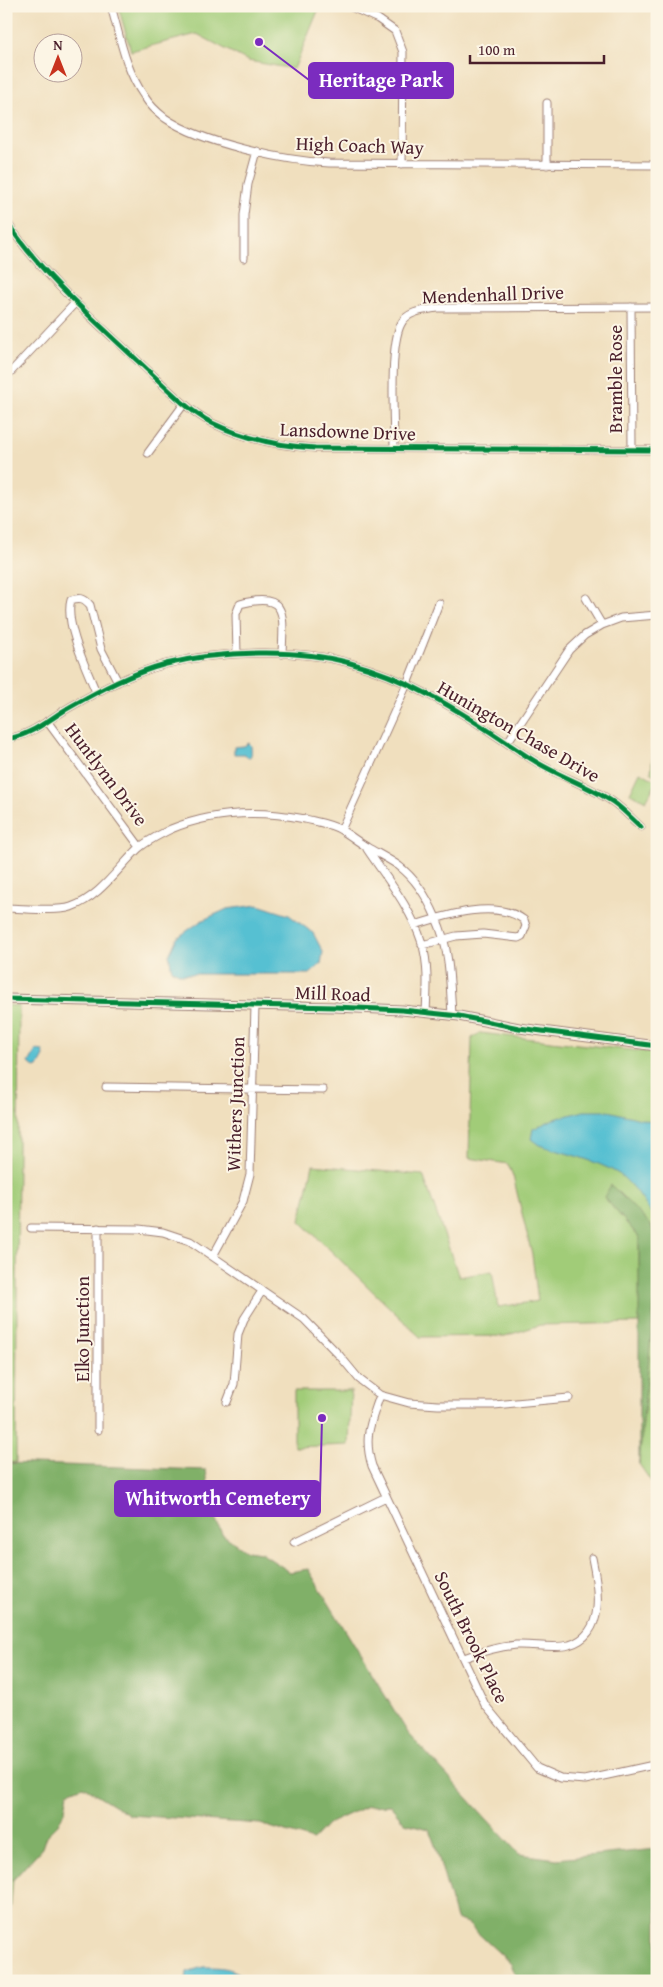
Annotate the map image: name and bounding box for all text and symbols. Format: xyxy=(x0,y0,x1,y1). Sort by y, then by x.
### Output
north arrow xyxy=(32,32,82,82)
scale bar xyxy=(470,32,604,64)
text: N xyxy=(53,35,63,55)
text: 100 m xyxy=(478,39,516,60)
callout: Heritage Park xyxy=(309,63,453,98)
text: Heritage Park xyxy=(319,65,444,94)
street label: High Coach Way xyxy=(296,129,425,161)
street label: Mendenhall Drive xyxy=(422,278,565,310)
street label: Bramble Rose xyxy=(601,325,629,433)
street label: Lansdowne Drive xyxy=(280,415,416,447)
street label: Hunington Chase Drive xyxy=(433,673,606,789)
street label: Huntlynn Drive xyxy=(59,716,155,832)
street label: Mill Road xyxy=(295,978,372,1008)
street label: Withers Junction xyxy=(219,1036,251,1172)
street label: Elko Junction xyxy=(68,1276,96,1382)
callout: Whitworth Cemetery xyxy=(115,1481,320,1516)
text: Whitworth Cemetery xyxy=(125,1483,311,1512)
street label: South Brook Place xyxy=(428,1566,516,1708)

